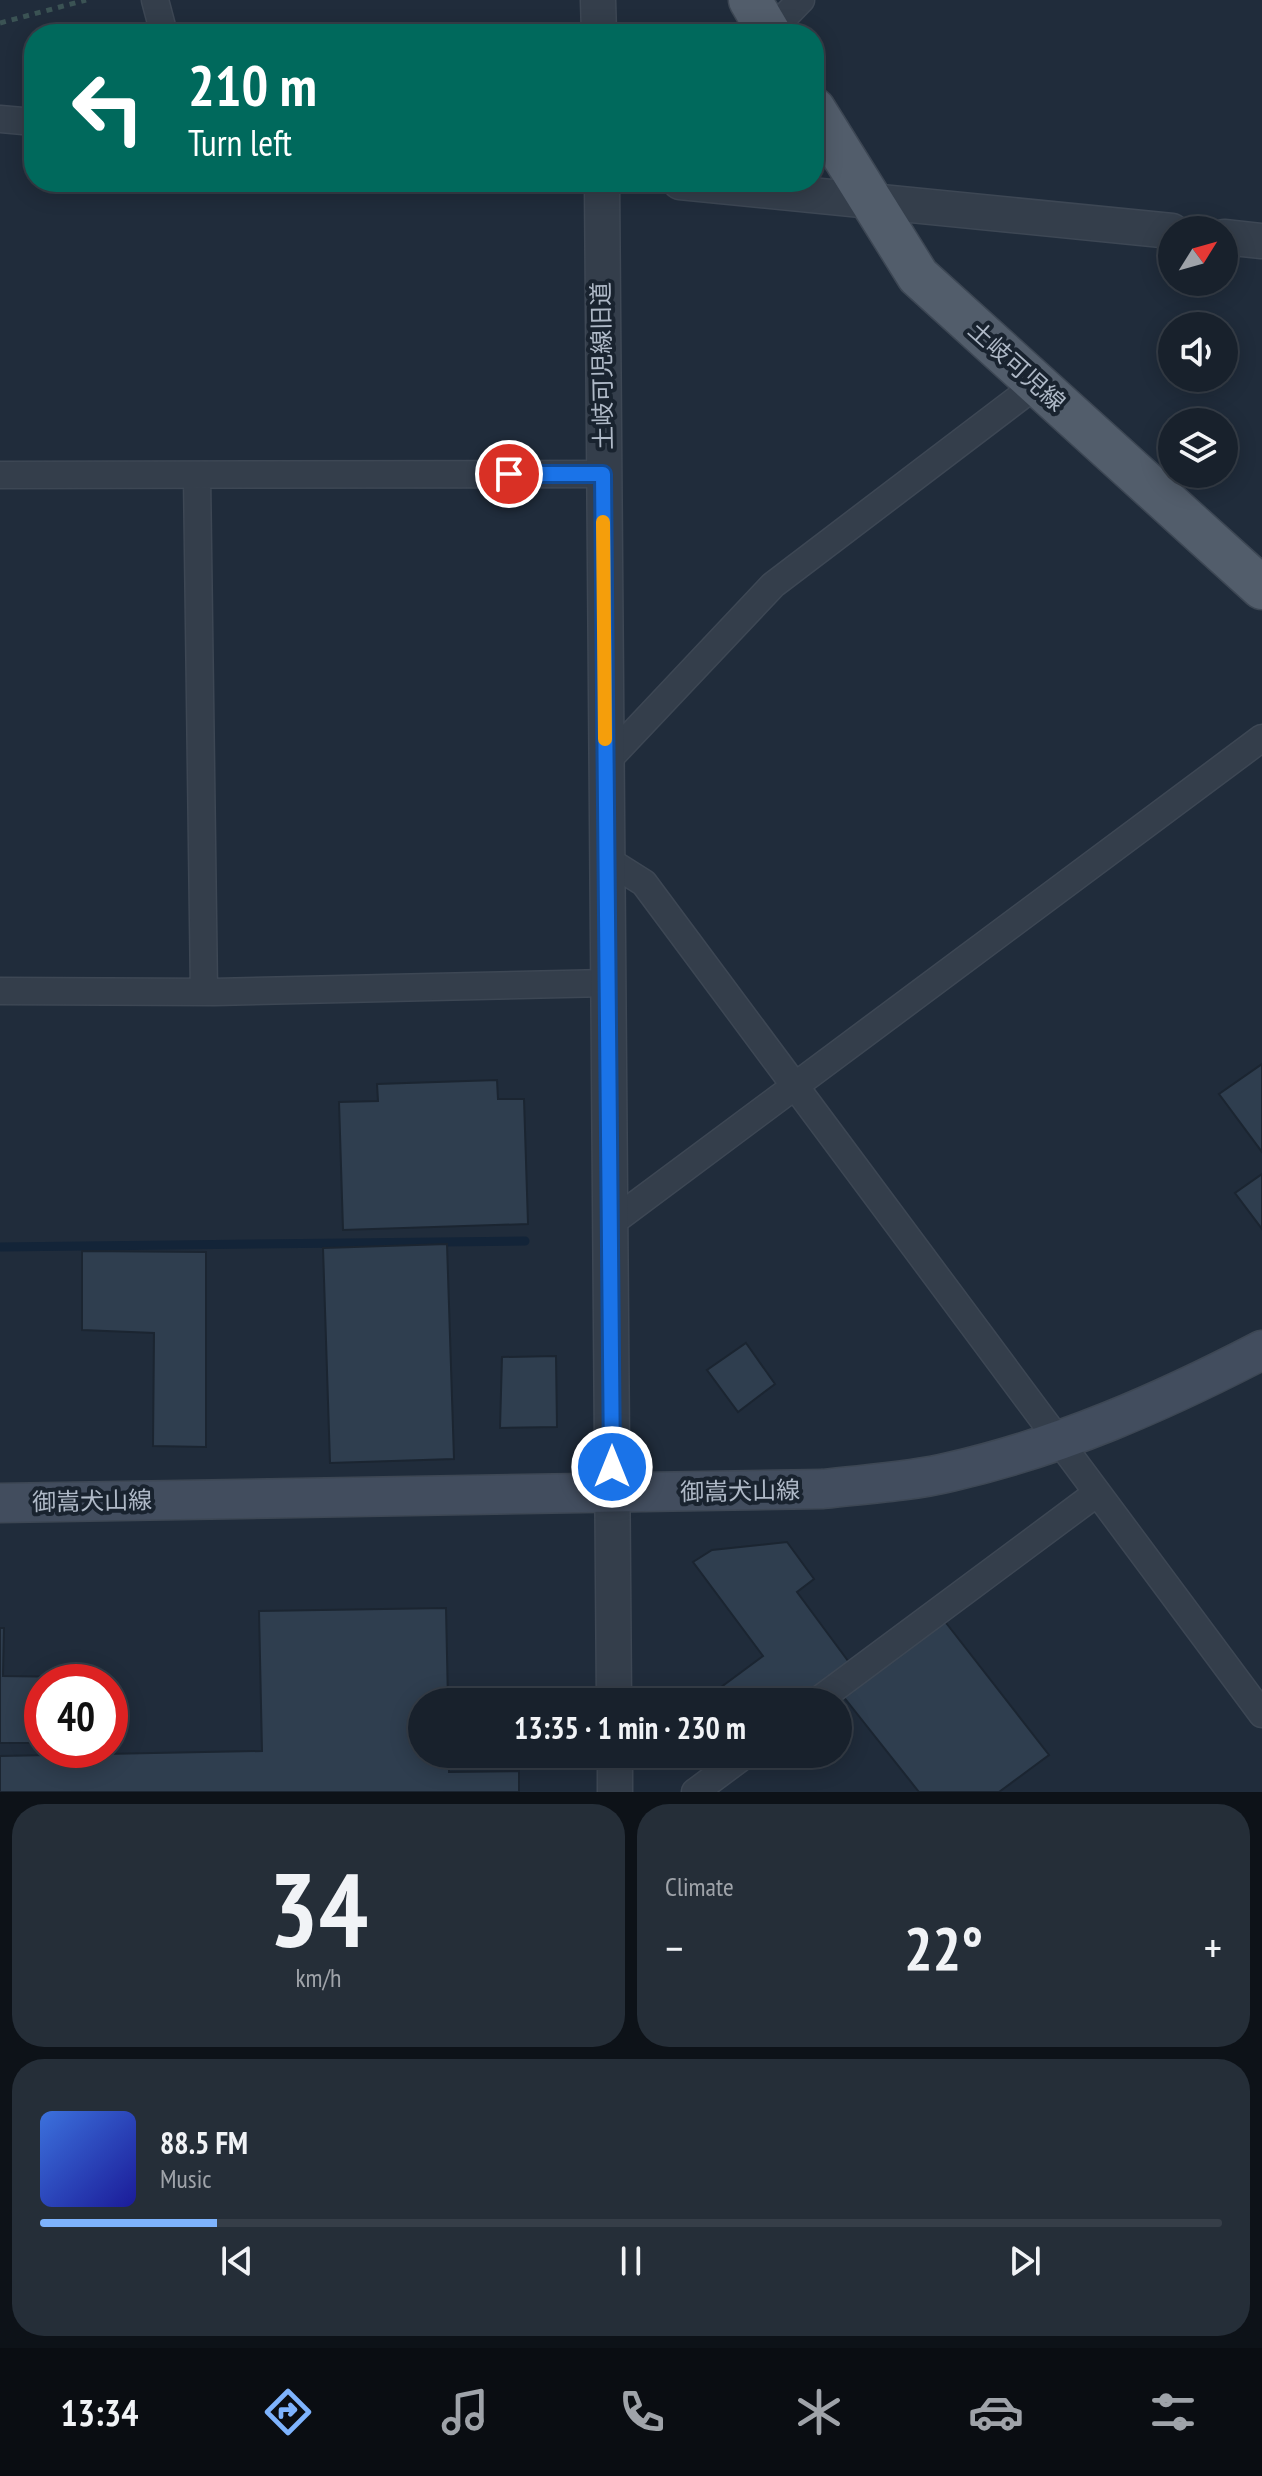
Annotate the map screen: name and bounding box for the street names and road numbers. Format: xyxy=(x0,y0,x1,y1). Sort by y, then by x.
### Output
street label: 土岐可児線旧道 xyxy=(585,282,619,450)
street label: 土岐可児線 xyxy=(962,314,1072,418)
street label: 御嵩犬山線 xyxy=(680,1474,800,1508)
street label: 御嵩犬山線 xyxy=(32,1484,152,1518)

